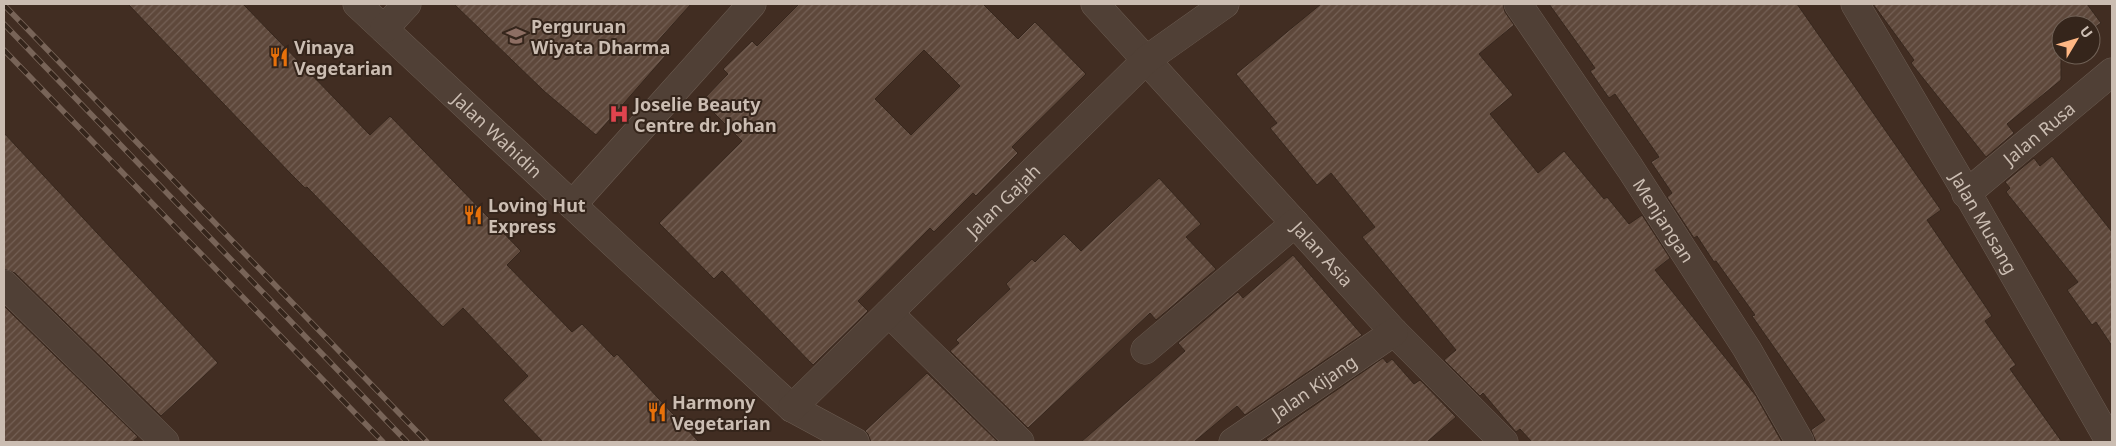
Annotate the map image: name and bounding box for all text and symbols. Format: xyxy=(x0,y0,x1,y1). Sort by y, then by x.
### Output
place label: Perguruan Wiyata Dharma xyxy=(531,14,670,59)
north arrow xyxy=(2051,15,2101,65)
text: U xyxy=(2076,22,2097,42)
school or university icon: Perguruan Wiyata Dharma xyxy=(505,25,527,47)
place label: Vinaya Vegetarian xyxy=(294,35,393,80)
restaurant icon: Vinaya Vegetarian xyxy=(268,46,290,68)
street label: Jalan Wahidin xyxy=(446,86,547,183)
place label: Joselie Beauty Centre dr. Johan xyxy=(632,92,777,137)
street label: Jalan Rusa xyxy=(1996,96,2080,171)
hospital icon: Joselie Beauty Centre dr. Johan xyxy=(608,103,630,125)
street label: Jalan Gajah xyxy=(959,159,1045,244)
street label: Jalan Musang xyxy=(1944,166,2023,278)
street label: Menjangan xyxy=(1628,174,1700,267)
place label: Loving Hut Express xyxy=(488,193,586,238)
restaurant icon: Loving Hut Express xyxy=(462,204,484,226)
street label: Jalan Asia xyxy=(1285,214,1359,292)
street label: Jalan Kijang xyxy=(1265,349,1361,426)
place label: Harmony Vegetarian xyxy=(672,390,771,435)
restaurant icon: Harmony Vegetarian xyxy=(646,401,668,423)

